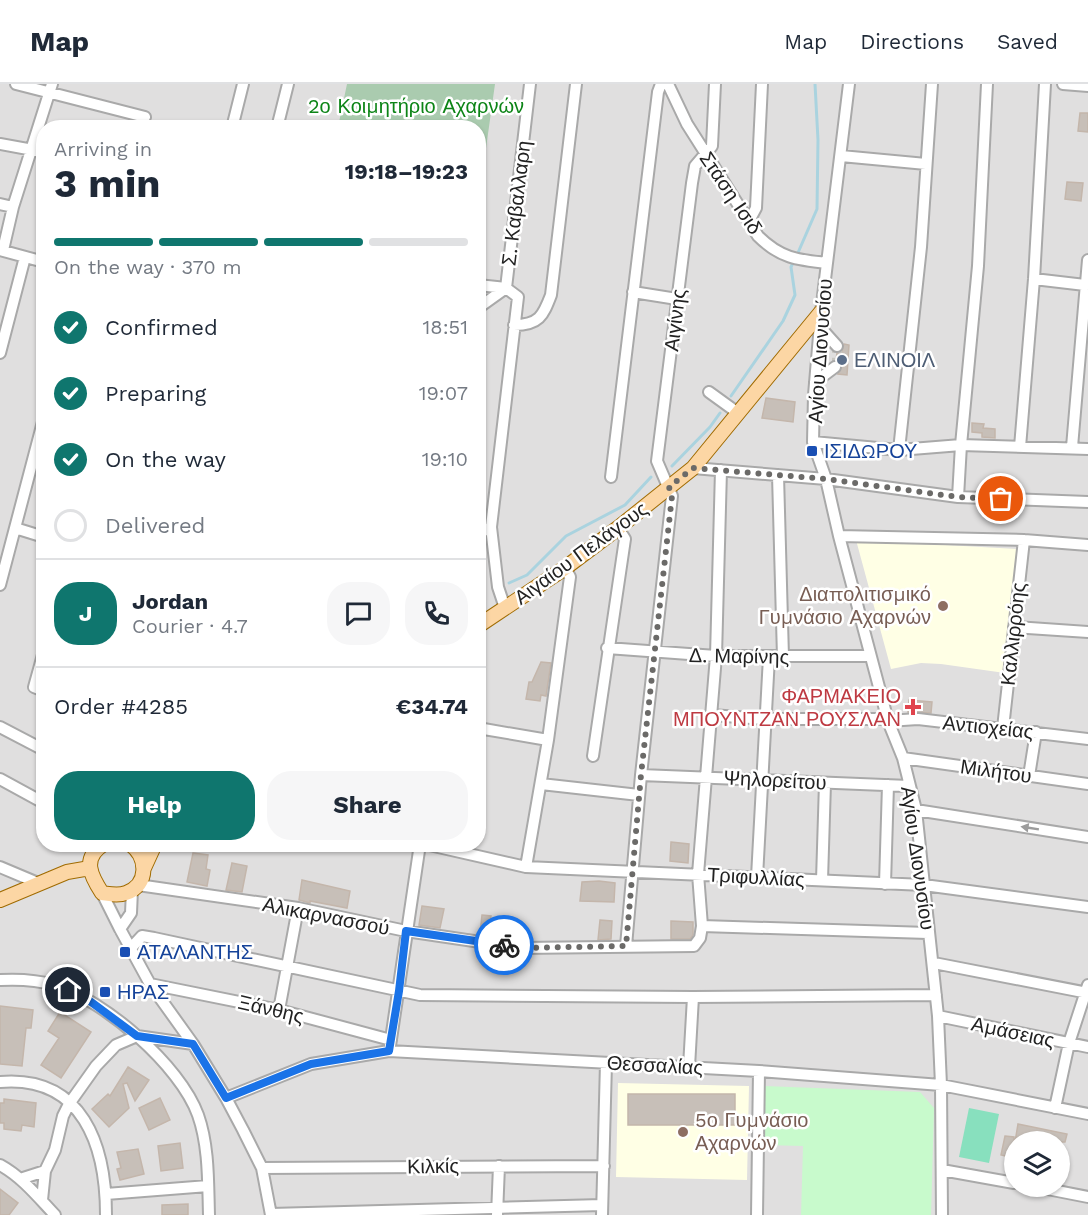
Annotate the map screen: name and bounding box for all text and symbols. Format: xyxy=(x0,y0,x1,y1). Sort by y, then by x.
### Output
text: Map xyxy=(30,25,89,58)
text: Map xyxy=(784,29,827,54)
text: Directions xyxy=(860,29,964,54)
text: Saved xyxy=(997,29,1058,54)
park label: 2ο Κοιμητήριο Αχαρνών xyxy=(308,94,524,118)
text: Arriving in xyxy=(54,137,152,161)
street label: Σ. Καβαλλαρη xyxy=(496,139,536,267)
street label: Στάση Ισιδ xyxy=(695,147,767,239)
text: 19:18–19:23 xyxy=(345,159,468,184)
text: 3 min xyxy=(54,161,161,206)
text: On the way · 370 m xyxy=(54,255,242,279)
street label: Αγίου Διονυσίου xyxy=(803,278,837,424)
street label: Αιγίνης xyxy=(659,287,691,353)
icon: check xyxy=(54,311,87,344)
text: Confirmed xyxy=(105,315,218,340)
text: 18:51 xyxy=(423,315,468,339)
place label: ΕΛΙΝΟΙΛ xyxy=(854,348,936,372)
marker: ΕΛΙΝΟΙΛ xyxy=(835,353,849,367)
icon: check xyxy=(54,377,87,410)
text: Preparing xyxy=(105,381,206,406)
text: 19:07 xyxy=(419,381,468,405)
place label: ΙΣΙΔΩΡΟΥ xyxy=(824,439,917,463)
icon: check xyxy=(54,443,87,476)
marker: ΙΣΙΔΩΡΟΥ xyxy=(805,444,819,458)
text: On the way xyxy=(105,447,226,472)
text: 19:10 xyxy=(422,447,468,471)
pin xyxy=(975,473,1026,524)
icon: bag xyxy=(984,482,1017,515)
street label: Αιγαίου Πελάγους xyxy=(510,496,653,609)
text: Delivered xyxy=(105,513,205,538)
street label: Καλλιρρόης xyxy=(996,581,1030,687)
button: chat xyxy=(327,582,390,645)
button: phone xyxy=(405,582,468,645)
place label: Διαπολιτισμικό Γυμνάσιο Αχαρνών xyxy=(759,582,931,629)
text: Jordan xyxy=(132,589,208,614)
marker: Διαπολιτισμικό Γυμνάσιο Αχαρνών xyxy=(936,599,950,613)
text: J xyxy=(79,601,92,626)
text: Courier · 4.7 xyxy=(132,614,248,638)
street label: Δ. Μαρίνης xyxy=(689,643,790,669)
place label: ΦΑΡΜΑΚΕΙΟ ΜΠΟΥΝΤΖΑΝ ΡΟΥΣΛΑΝ xyxy=(673,684,901,731)
text: Order #4285 xyxy=(54,694,188,719)
text: €34.74 xyxy=(396,694,468,719)
marker: ΦΑΡΜΑΚΕΙΟ ΜΠΟΥΝΤΖΑΝ ΡΟΥΣΛΑΝ xyxy=(906,700,920,714)
street label: Αντιοχείας xyxy=(942,710,1035,744)
street label: Μιλήτου xyxy=(959,754,1033,788)
street label: Ψηλορείτου xyxy=(723,765,827,795)
button: Help xyxy=(54,771,255,840)
button: Share xyxy=(267,771,468,840)
street label: Αγίου Διονυσίου xyxy=(896,785,940,931)
one-way arrow xyxy=(1021,823,1040,832)
street label: Τριφυλλίας xyxy=(707,862,806,892)
street label: Αλικαρνασσού xyxy=(260,892,392,940)
courier xyxy=(474,915,534,975)
icon: bike xyxy=(488,929,521,962)
place label: ΑΤΑΛΑΝΤΗΣ xyxy=(137,940,253,964)
marker: ΑΤΑΛΑΝΤΗΣ xyxy=(118,945,132,959)
pin xyxy=(42,964,93,1015)
icon: home xyxy=(51,973,84,1006)
place label: ΗΡΑΣ xyxy=(117,980,169,1004)
marker: ΗΡΑΣ xyxy=(98,985,112,999)
street label: Ξάνθης xyxy=(236,990,306,1028)
street label: Αμάσειας xyxy=(969,1012,1057,1053)
street label: Θεσσαλίας xyxy=(606,1050,704,1080)
place label: 5ο Γυμνάσιο Αχαρνών xyxy=(695,1108,808,1155)
marker: 5ο Γυμνάσιο Αχαρνών xyxy=(676,1125,690,1139)
map controls xyxy=(1004,1131,1070,1197)
button: layers xyxy=(1004,1131,1070,1197)
street label: Κιλκίς xyxy=(407,1154,459,1178)

